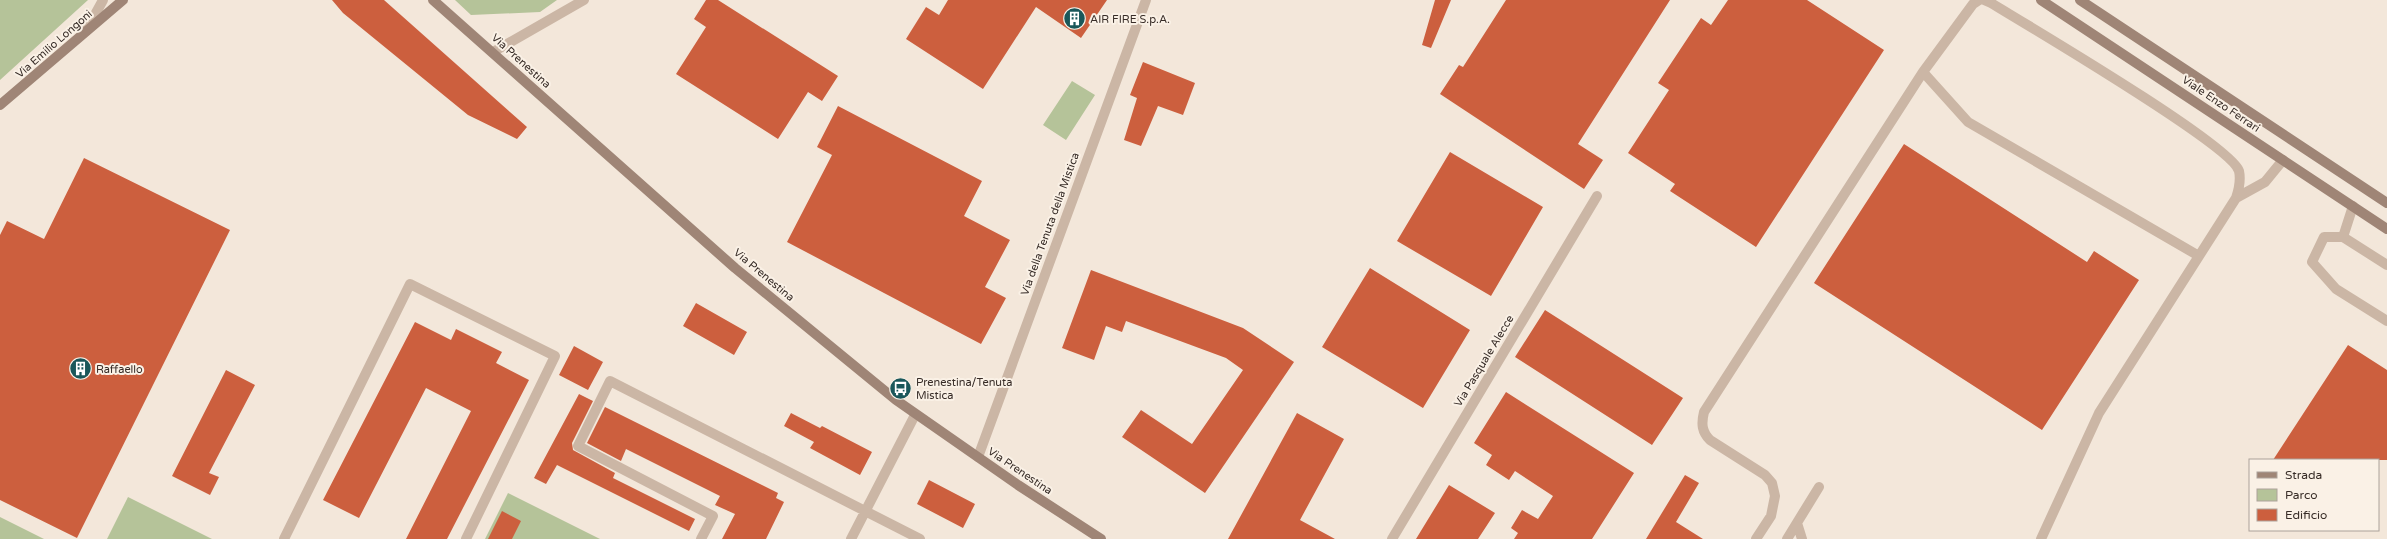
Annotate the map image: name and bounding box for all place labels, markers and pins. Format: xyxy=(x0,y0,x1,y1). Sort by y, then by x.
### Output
building icon: AIR FIRE S.p.A. xyxy=(1061,6,1087,32)
place label: AIR FIRE S.p.A. xyxy=(1090,13,1170,26)
building icon: Raffaello xyxy=(67,356,93,382)
place label: Raffaello xyxy=(96,363,143,376)
bus stop icon: Prenestina/Tenuta Mistica xyxy=(888,375,914,401)
place label: Prenestina/Tenuta Mistica xyxy=(916,376,1012,402)

